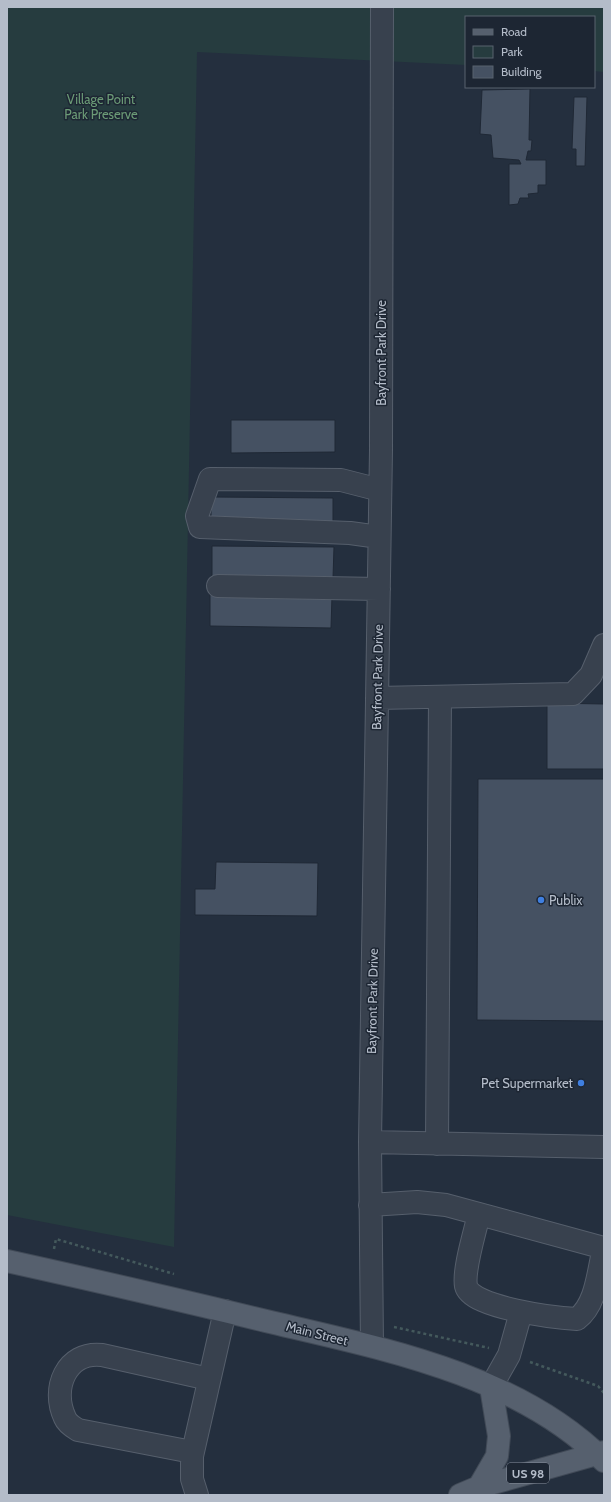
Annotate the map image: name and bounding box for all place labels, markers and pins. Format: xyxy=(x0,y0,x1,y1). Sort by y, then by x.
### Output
place label: Publix xyxy=(549,892,583,908)
marker: Publix xyxy=(536,895,546,905)
place label: Pet Supermarket xyxy=(481,1075,574,1091)
marker: Pet Supermarket xyxy=(576,1078,586,1088)

